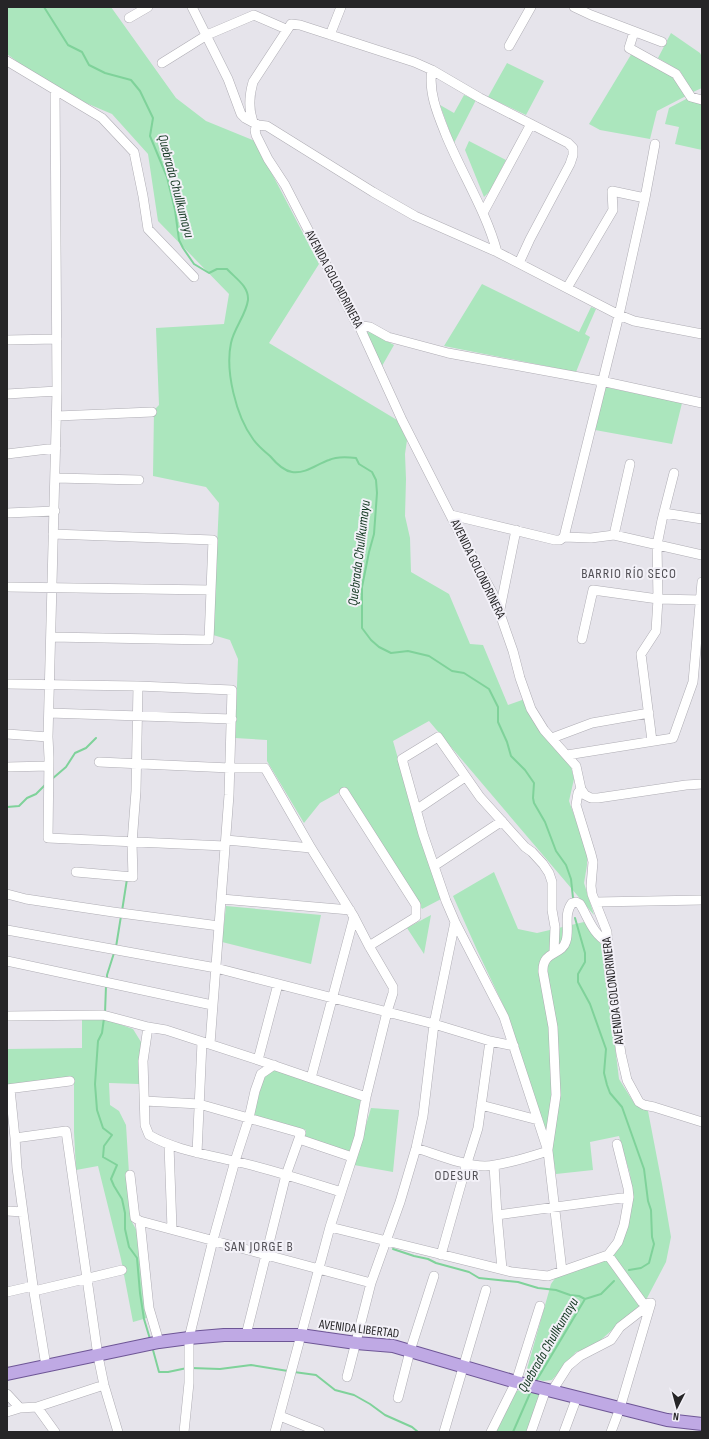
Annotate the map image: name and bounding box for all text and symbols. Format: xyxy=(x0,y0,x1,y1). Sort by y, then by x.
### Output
water label: Quebrada Chullkumayu xyxy=(154,132,198,240)
street label: AVENIDA GOLONDRINERA xyxy=(301,226,367,331)
water label: Quebrada Chullkumayu xyxy=(344,499,374,607)
street label: AVENIDA GOLONDRINERA xyxy=(447,516,509,622)
district label: BARRIO RÍO SECO xyxy=(581,565,677,582)
street label: AVENIDA GOLONDRINERA xyxy=(598,936,628,1047)
district label: ODESUR xyxy=(435,1167,479,1184)
district label: SAN JORGE B xyxy=(224,1238,294,1255)
water label: Quebrada Chullkumayu xyxy=(514,1294,582,1395)
street label: AVENIDA LIBERTAD xyxy=(317,1316,400,1342)
north arrow xyxy=(657,1387,697,1427)
text: N xyxy=(672,1410,680,1423)

